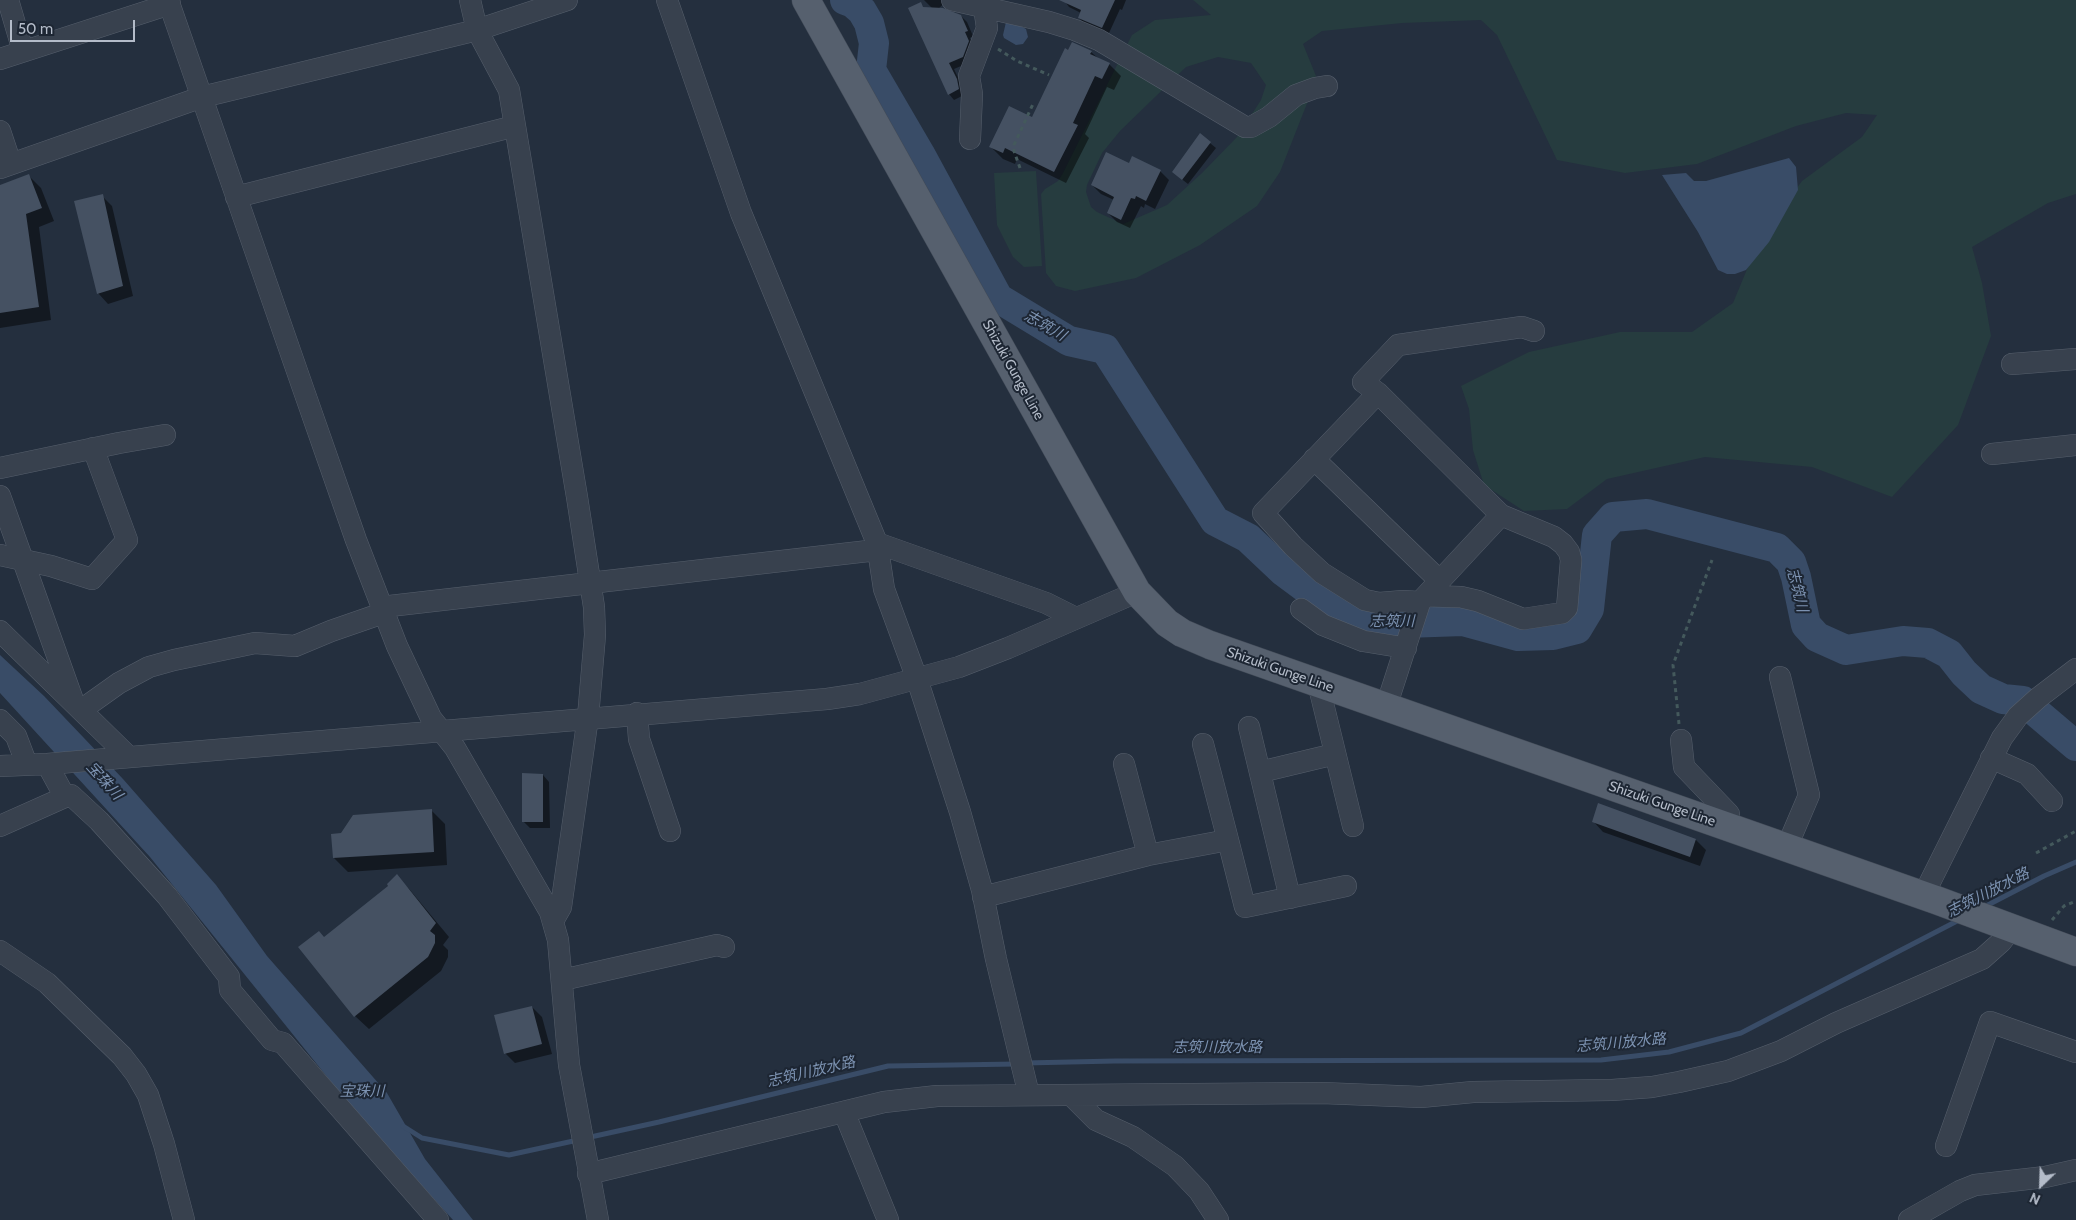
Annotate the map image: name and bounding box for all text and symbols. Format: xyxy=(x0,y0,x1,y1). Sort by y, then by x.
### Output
scale bar xyxy=(12,10,138,42)
text: 50 m xyxy=(18,20,53,38)
water label: 志筑川 xyxy=(1021,307,1069,345)
street label: Shizuki Gunge Line xyxy=(979,317,1047,423)
water label: 志筑川 xyxy=(1783,566,1811,614)
water label: 志筑川 xyxy=(1370,613,1414,631)
street label: Shizuki Gunge Line xyxy=(1224,644,1336,696)
water label: 宝珠川 xyxy=(82,758,126,804)
street label: Shizuki Gunge Line xyxy=(1606,778,1718,830)
water label: 志筑川放水路 xyxy=(1944,865,2032,921)
water label: 志筑川放水路 xyxy=(1575,1030,1667,1056)
water label: 志筑川放水路 xyxy=(1172,1039,1262,1057)
water label: 志筑川放水路 xyxy=(765,1053,857,1091)
water label: 宝珠川 xyxy=(340,1083,384,1101)
north arrow xyxy=(2016,1160,2066,1210)
text: N xyxy=(2027,1188,2043,1209)

